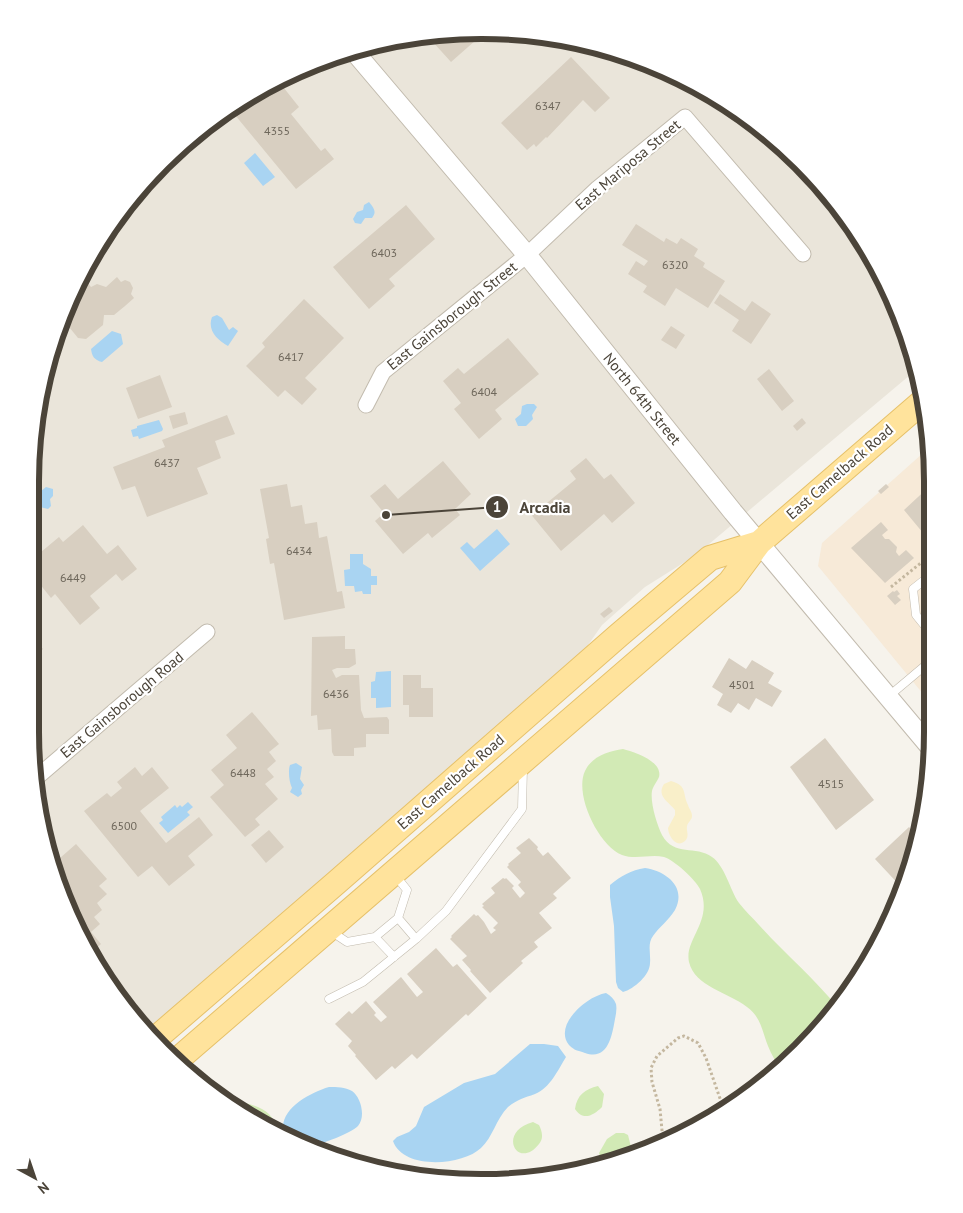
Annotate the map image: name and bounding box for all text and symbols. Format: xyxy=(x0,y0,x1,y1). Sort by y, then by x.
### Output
house number: 6347 xyxy=(535,98,561,113)
street label: East Mariposa Street xyxy=(571,115,684,214)
house number: 4355 xyxy=(264,123,290,138)
house number: 6403 xyxy=(371,245,397,260)
street label: East Gainsborough Street xyxy=(383,257,521,374)
house number: 6320 xyxy=(662,257,689,272)
house number: 6417 xyxy=(278,349,304,364)
street label: North 64th Street xyxy=(599,349,685,449)
house number: 6404 xyxy=(471,384,498,399)
street label: East Camelback Road xyxy=(782,420,897,523)
house number: 6437 xyxy=(154,455,180,470)
callout: Arcadia xyxy=(484,492,580,523)
text: 1 xyxy=(493,497,501,516)
text: Arcadia xyxy=(519,497,571,517)
house number: 6434 xyxy=(286,543,313,558)
house number: 6449 xyxy=(60,570,86,585)
street label: East Gainsborough Road xyxy=(56,647,187,762)
house number: 4501 xyxy=(729,677,755,692)
house number: 6436 xyxy=(323,686,349,701)
street label: East Camelback Road xyxy=(393,730,508,833)
house number: 6448 xyxy=(230,765,256,780)
house number: 4515 xyxy=(818,776,844,791)
house number: 6500 xyxy=(111,818,138,833)
north arrow xyxy=(10,1153,60,1203)
text: N xyxy=(34,1178,53,1198)

